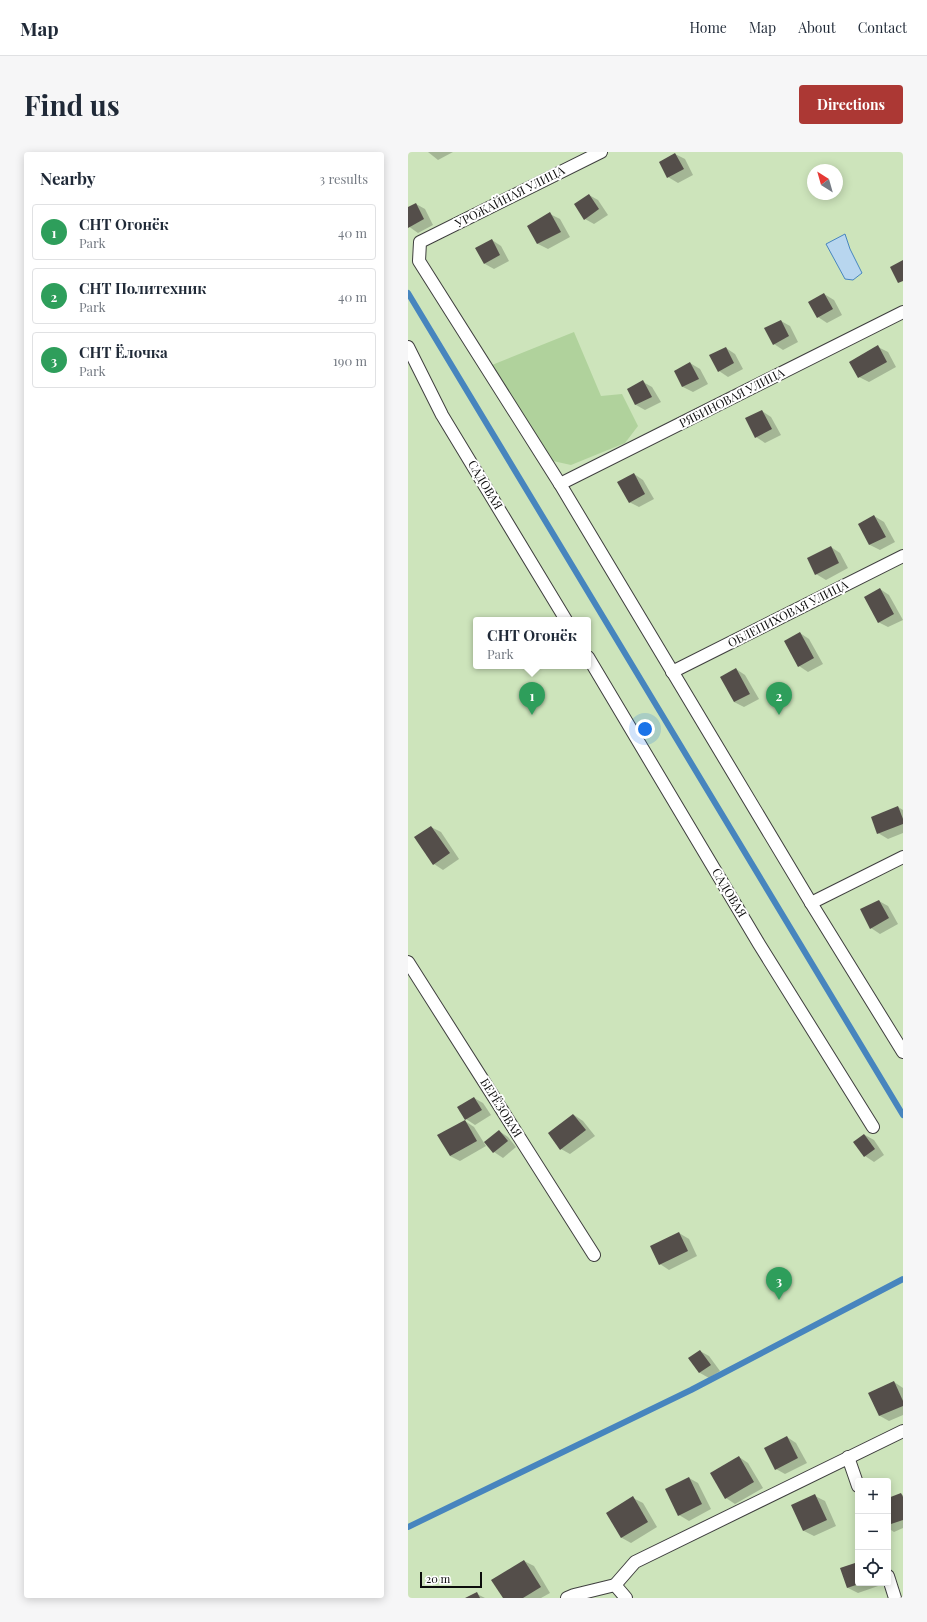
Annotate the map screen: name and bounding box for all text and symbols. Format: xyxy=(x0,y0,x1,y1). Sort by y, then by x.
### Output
text: Map xyxy=(20,15,59,41)
text: Home xyxy=(689,18,727,37)
text: Map xyxy=(749,18,776,37)
text: About xyxy=(798,18,836,37)
text: Contact xyxy=(858,18,907,37)
button: Directions xyxy=(799,85,903,124)
text: Find us xyxy=(24,86,120,123)
street label: УРОЖАЙНАЯ УЛИЦА xyxy=(451,161,567,231)
north arrow xyxy=(807,164,843,200)
text: Nearby xyxy=(40,167,95,189)
text: 3 results xyxy=(319,170,368,187)
text: СНТ Огонёк xyxy=(79,214,169,234)
text: 1 xyxy=(52,224,56,241)
text: 40 m xyxy=(338,224,367,241)
text: Park xyxy=(79,234,106,251)
text: СНТ Политехник xyxy=(79,278,207,298)
text: 2 xyxy=(51,288,57,305)
text: 40 m xyxy=(338,288,367,305)
text: Park xyxy=(79,298,106,315)
text: СНТ Ёлочка xyxy=(79,342,168,362)
text: 3 xyxy=(51,352,57,369)
text: 190 m xyxy=(333,352,367,369)
text: Park xyxy=(79,362,106,379)
street label: РЯБИНОВАЯ УЛИЦА xyxy=(676,363,787,431)
street label: САДОВАЯ xyxy=(465,457,507,512)
street label: ОБЛЕПИХОВАЯ УЛИЦА xyxy=(725,576,851,650)
popup xyxy=(473,617,591,669)
text: СНТ Огонёк xyxy=(487,625,577,645)
text: Park xyxy=(487,645,514,662)
pin: 1 xyxy=(519,682,545,715)
pin: 2 xyxy=(766,682,792,715)
your location xyxy=(635,719,655,739)
street label: САДОВАЯ xyxy=(709,865,751,920)
street label: БЕРЁЗОВАЯ xyxy=(477,1075,526,1140)
pin: 3 xyxy=(766,1267,792,1300)
map controls xyxy=(855,1478,891,1586)
button: + xyxy=(855,1478,891,1514)
button: − xyxy=(855,1514,891,1550)
button: locate xyxy=(855,1550,891,1586)
scale bar xyxy=(420,1570,482,1589)
text: 20 m xyxy=(426,1571,450,1586)

